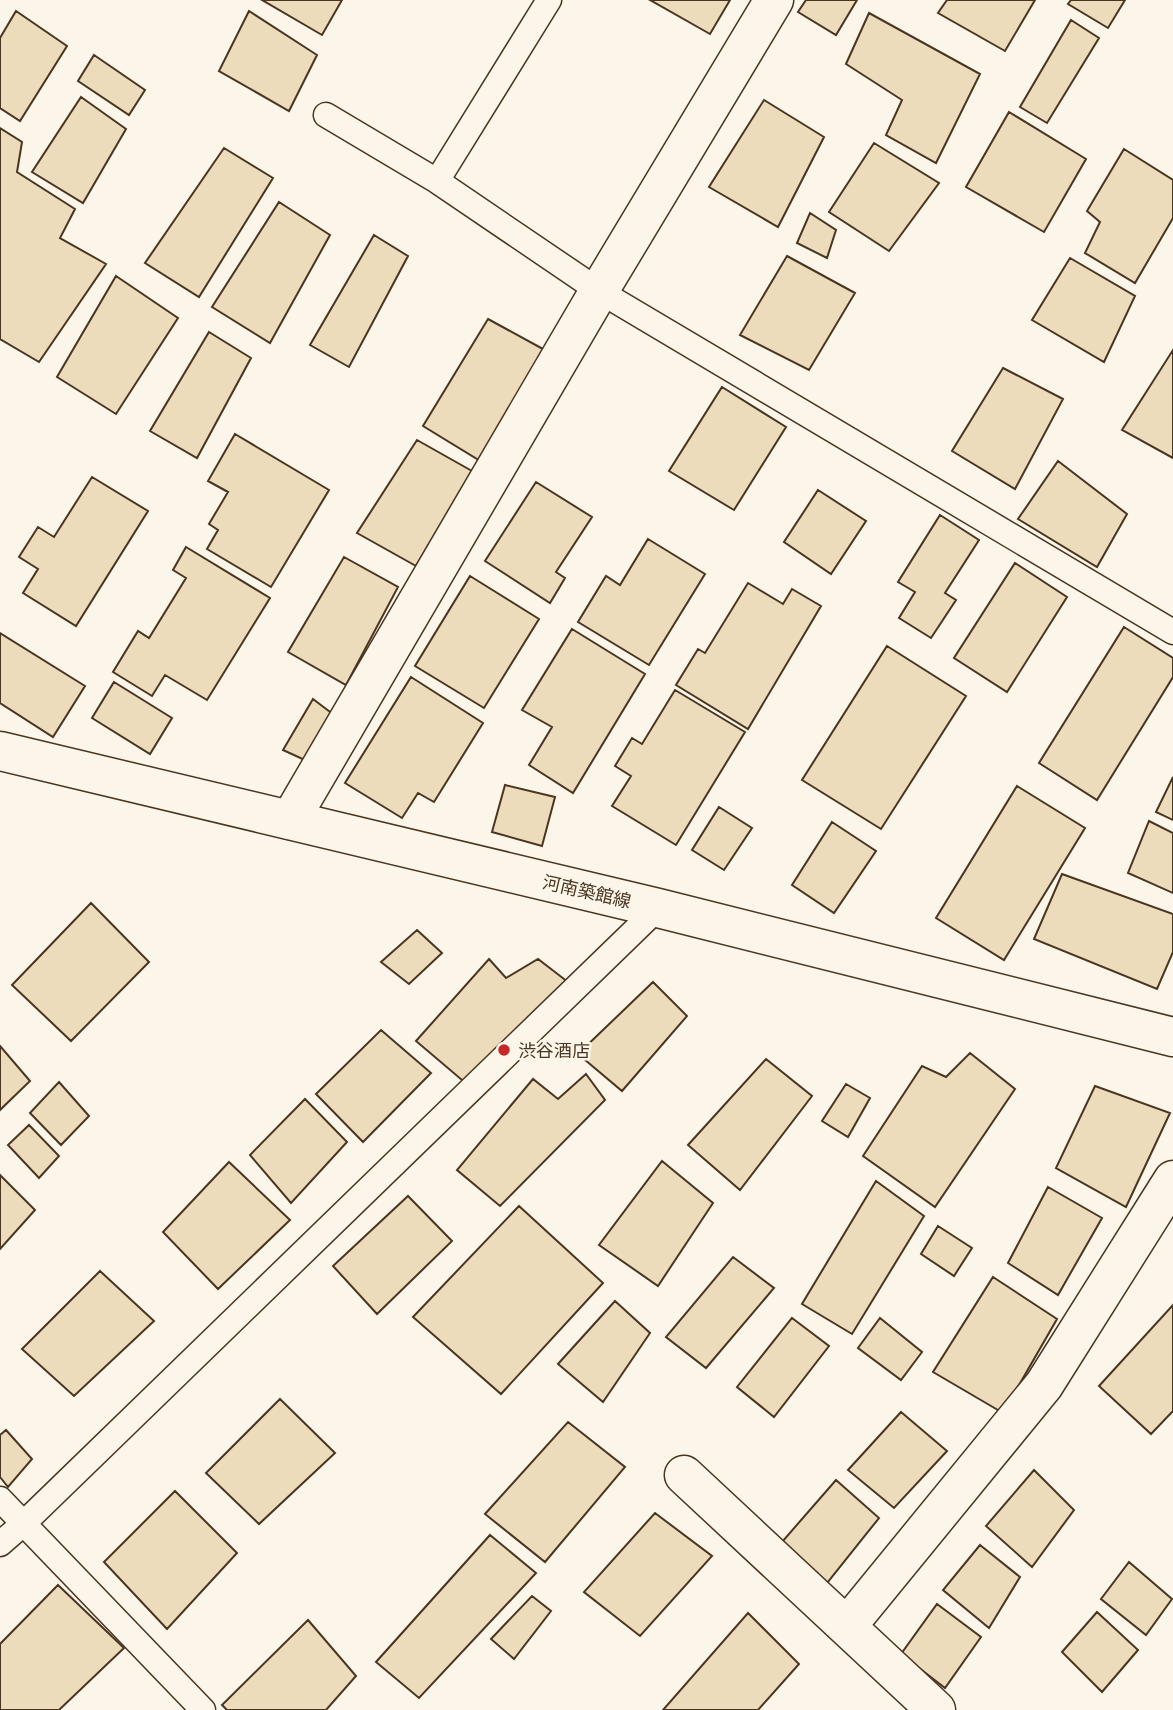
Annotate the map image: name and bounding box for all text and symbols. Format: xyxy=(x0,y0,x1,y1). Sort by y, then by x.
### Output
street label: 河南築館線 xyxy=(540,869,634,913)
place label: 渋谷酒店 xyxy=(518,1038,590,1062)
marker: 渋谷酒店 xyxy=(496,1042,512,1058)

